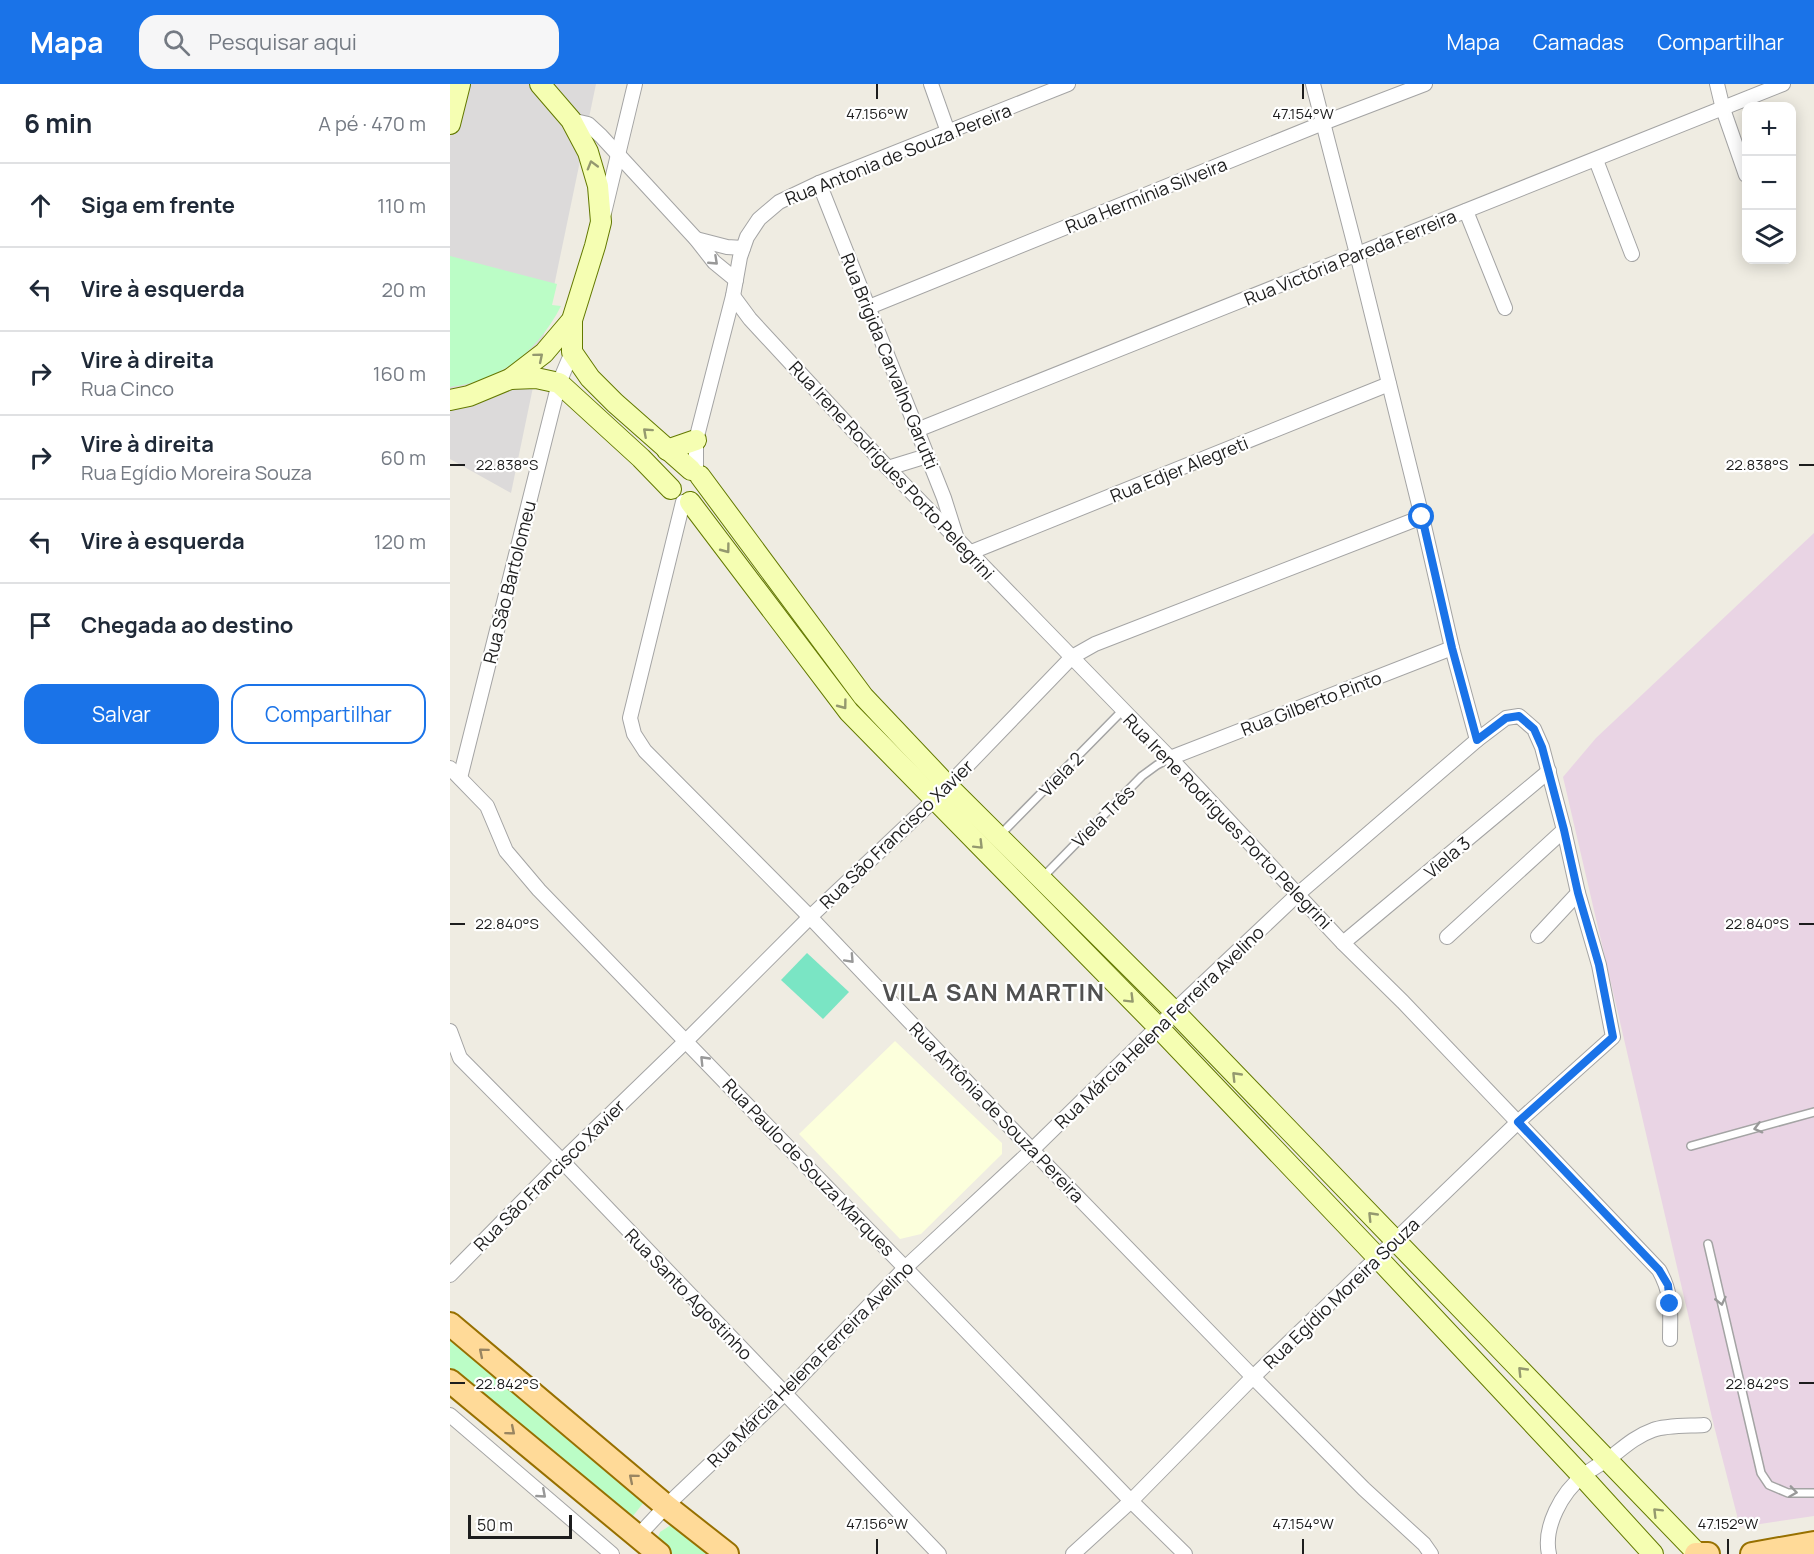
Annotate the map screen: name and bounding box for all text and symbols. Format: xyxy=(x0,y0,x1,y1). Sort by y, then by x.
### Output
search box xyxy=(139,15,559,69)
text: Mapa xyxy=(30,23,103,61)
icon: search xyxy=(160,26,193,59)
text: Pesquisar aqui xyxy=(208,27,357,57)
text: Mapa xyxy=(1446,28,1500,56)
text: Camadas xyxy=(1533,28,1624,56)
text: Compartilhar xyxy=(1657,28,1784,56)
street label: Rua Antonia de Souza Pereira xyxy=(781,98,1015,210)
map controls xyxy=(1742,102,1796,264)
button: + xyxy=(1742,102,1796,156)
text: 47.156°W xyxy=(846,103,908,124)
text: 47.154°W xyxy=(1272,103,1334,124)
text: 6 min xyxy=(24,105,92,141)
text: A pé · 470 m xyxy=(318,110,426,137)
street label: Rua Hermínia Silveira xyxy=(1062,152,1230,238)
button: − xyxy=(1742,156,1796,210)
one-way arrow xyxy=(587,160,599,171)
icon: ahead xyxy=(24,189,57,222)
text: Siga em frente xyxy=(81,190,235,220)
text: 110 m xyxy=(377,192,426,219)
street label: Rua Victória Pareda Ferreira xyxy=(1240,203,1460,311)
button: layers xyxy=(1742,210,1796,264)
street label: Rua Brigida Carvalho Garutti xyxy=(836,249,944,473)
one-way arrow xyxy=(707,254,717,265)
icon: left xyxy=(24,273,57,306)
text: Vire à esquerda xyxy=(81,274,245,304)
text: 20 m xyxy=(381,276,426,303)
text: Vire à direita xyxy=(81,345,214,375)
one-way arrow xyxy=(532,353,543,364)
street label: Rua Irene Rodrigues Porto Pelegrini xyxy=(784,355,1000,585)
icon: right xyxy=(24,357,57,390)
text: 160 m xyxy=(373,360,426,387)
text: Rua Cinco xyxy=(81,375,174,402)
one-way arrow xyxy=(643,428,654,439)
text: Vire à direita xyxy=(81,429,214,459)
street label: Rua Edjer Alegreti xyxy=(1106,430,1252,508)
icon: right xyxy=(24,441,57,474)
text: 60 m xyxy=(380,444,426,471)
text: 22.838°S xyxy=(476,454,538,475)
text: 22.838°S xyxy=(1726,454,1788,475)
text: Rua Egídio Moreira Souza xyxy=(81,459,312,486)
street label: Rua São Bartolomeu xyxy=(477,498,541,666)
route start xyxy=(1408,503,1434,529)
icon: left xyxy=(24,525,57,558)
text: Vire à esquerda xyxy=(81,526,245,556)
text: 120 m xyxy=(374,528,426,555)
one-way arrow xyxy=(718,543,729,554)
icon: arrive xyxy=(24,609,57,642)
text: Chegada ao destino xyxy=(81,610,293,640)
street label: Rua Gilberto Pinto xyxy=(1237,665,1385,741)
button: Salvar xyxy=(24,684,219,744)
button: Compartilhar xyxy=(231,684,426,744)
one-way arrow xyxy=(836,698,847,709)
street label: Rua Irene Rodrigues Porto Pelegrini xyxy=(1118,708,1338,934)
street label: Viela 2 xyxy=(1034,746,1088,802)
street label: Rua São Francisco Xavier xyxy=(814,754,978,914)
street label: Viela Três xyxy=(1066,779,1140,853)
street label: Viela 3 xyxy=(1419,831,1475,883)
one-way arrow xyxy=(971,837,982,848)
text: 22.840°S xyxy=(475,913,539,934)
text: 22.840°S xyxy=(1725,913,1789,934)
street label: Rua Márcia Helena Ferreira Avelino xyxy=(1049,920,1269,1134)
one-way arrow xyxy=(843,953,854,963)
district label: VILA SAN MARTIN xyxy=(882,975,1106,1008)
one-way arrow xyxy=(1123,991,1134,1002)
street label: Rua Antônia de Souza Pereira xyxy=(904,1017,1090,1207)
one-way arrow xyxy=(700,1056,711,1066)
one-way arrow xyxy=(1233,1072,1244,1083)
street label: Rua Paulo de Souza Marques xyxy=(718,1073,900,1261)
street label: Rua São Francisco Xavier xyxy=(468,1094,630,1256)
one-way arrow xyxy=(1753,1121,1763,1133)
street label: Rua Egídio Moreira Souza xyxy=(1258,1212,1424,1374)
one-way arrow xyxy=(1368,1213,1379,1224)
street label: Rua Santo Agostinho xyxy=(620,1223,758,1365)
street label: Rua Márcia Helena Ferreira Avelino xyxy=(702,1256,918,1472)
route end xyxy=(1656,1290,1682,1316)
one-way arrow xyxy=(1714,1296,1727,1306)
one-way arrow xyxy=(479,1349,490,1360)
one-way arrow xyxy=(1518,1368,1529,1378)
text: 22.842°S xyxy=(476,1373,539,1394)
text: 22.842°S xyxy=(1726,1373,1789,1394)
one-way arrow xyxy=(504,1424,515,1435)
one-way arrow xyxy=(629,1474,640,1485)
one-way arrow xyxy=(1788,1485,1797,1497)
one-way arrow xyxy=(535,1487,546,1498)
one-way arrow xyxy=(1653,1509,1664,1520)
scale bar xyxy=(468,1512,572,1540)
text: 47.156°W xyxy=(846,1513,908,1534)
text: 47.154°W xyxy=(1272,1513,1334,1534)
text: 47.152°W xyxy=(1698,1513,1758,1534)
text: 50 m xyxy=(477,1514,513,1536)

